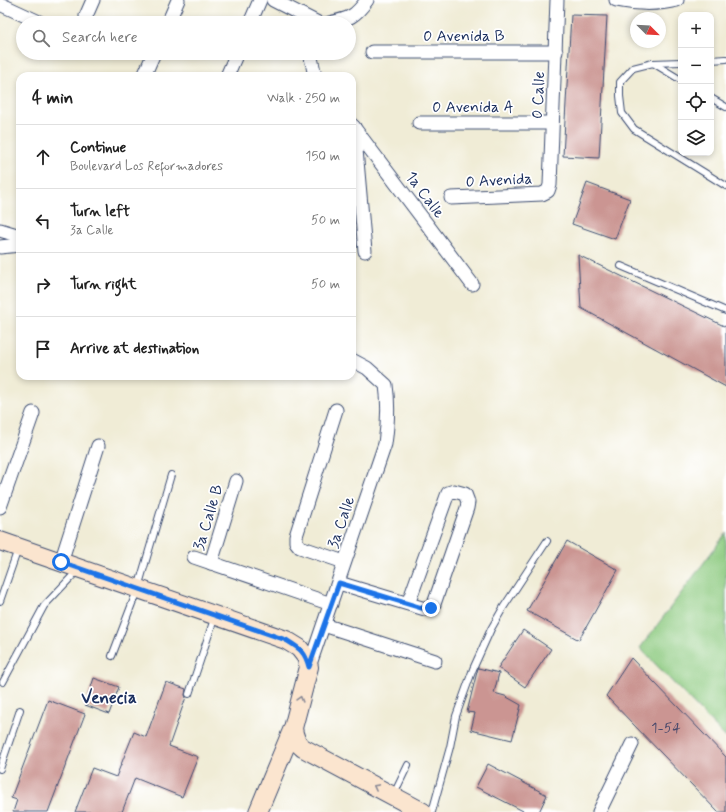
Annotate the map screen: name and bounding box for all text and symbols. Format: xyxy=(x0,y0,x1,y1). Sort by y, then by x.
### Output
north arrow xyxy=(630,12,666,48)
map controls xyxy=(678,12,714,156)
button: + xyxy=(678,12,714,48)
search box xyxy=(16,16,356,60)
street label: 0 Avenida B xyxy=(423,26,505,47)
icon: search xyxy=(30,27,52,49)
text: Search here xyxy=(62,28,138,48)
button: − xyxy=(678,48,714,84)
street label: 0 Calle xyxy=(527,71,550,119)
button: locate xyxy=(678,84,714,120)
text: 4 min xyxy=(32,87,73,109)
text: Walk · 250 m xyxy=(267,90,340,107)
street label: 0 Avenida A xyxy=(432,97,514,118)
button: layers xyxy=(678,120,714,156)
text: Continue xyxy=(70,138,126,158)
icon: ahead xyxy=(32,146,54,168)
text: 150 m xyxy=(306,148,340,165)
text: Boulevard Los Reformadores xyxy=(70,158,223,175)
street label: 1a Calle xyxy=(400,167,450,223)
street label: 0 Avenida xyxy=(465,168,533,193)
text: Turn left xyxy=(70,202,130,222)
icon: left xyxy=(32,210,54,232)
text: 50 m xyxy=(311,212,340,229)
text: 3a Calle xyxy=(70,222,114,239)
icon: right xyxy=(32,274,54,296)
text: Turn right xyxy=(70,275,137,295)
text: 50 m xyxy=(311,276,340,293)
icon: arrive xyxy=(32,338,54,360)
text: Arrive at destination xyxy=(70,339,199,359)
street label: 3a Calle B xyxy=(188,482,228,553)
street label: 3a Calle xyxy=(323,493,360,551)
route start xyxy=(52,553,70,571)
route end xyxy=(422,599,440,617)
district label: Venecia xyxy=(81,687,137,709)
one-way arrow xyxy=(295,696,304,703)
house number: 1-54 xyxy=(651,719,681,737)
one-way arrow xyxy=(373,784,380,792)

